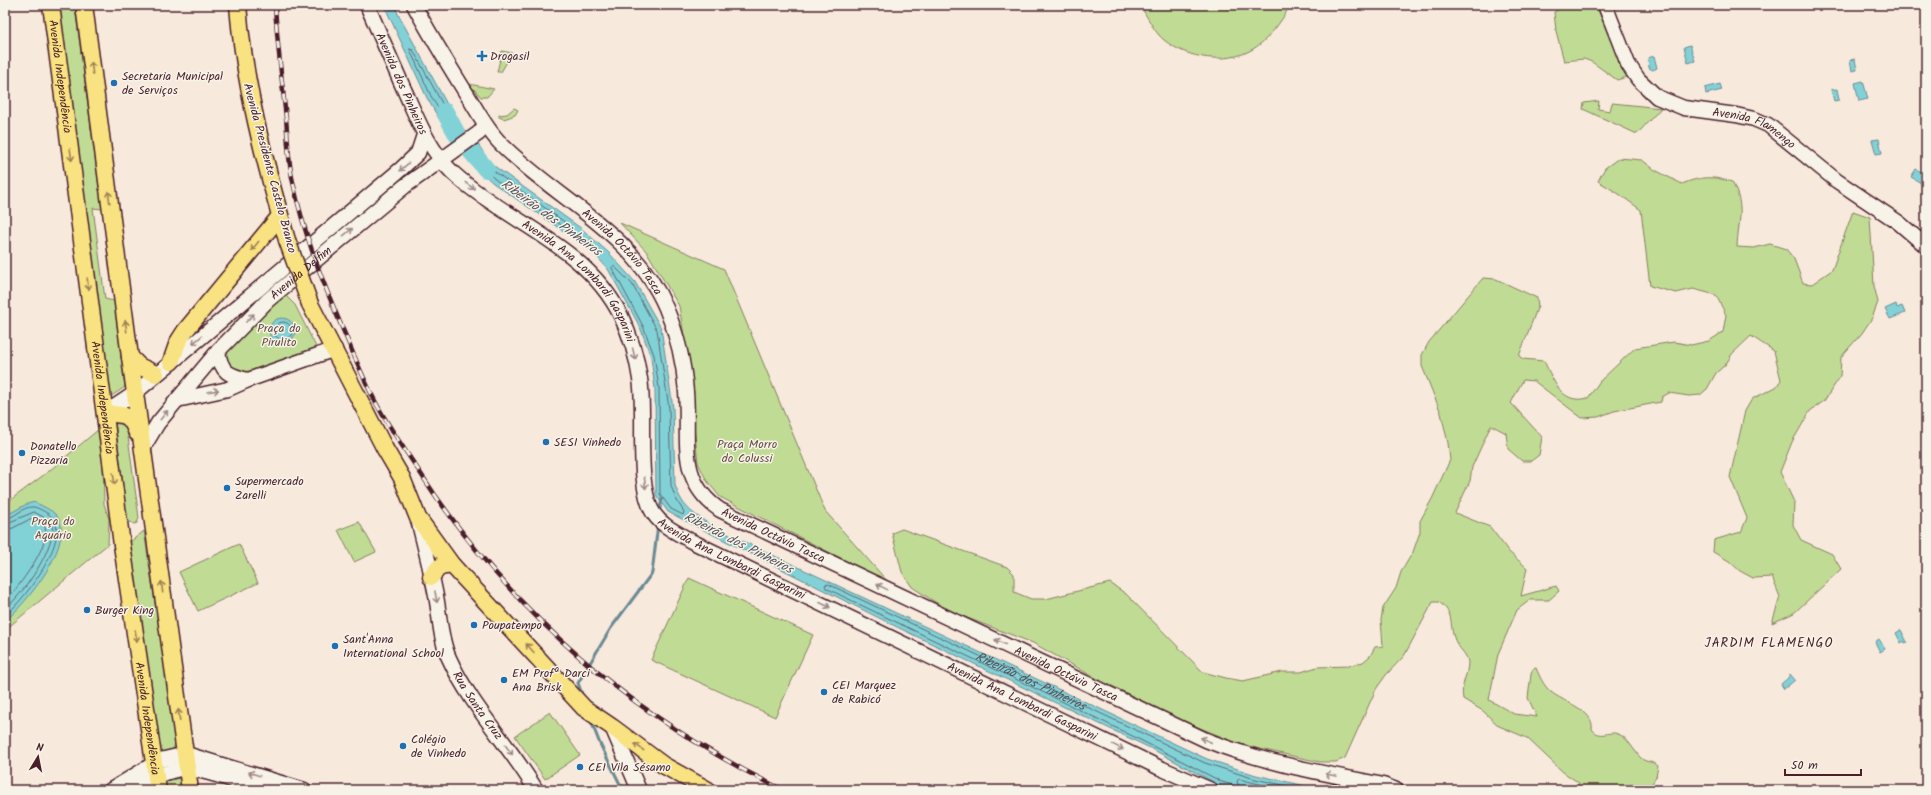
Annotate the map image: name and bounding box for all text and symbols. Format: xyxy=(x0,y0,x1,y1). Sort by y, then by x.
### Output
street label: Avenida Independência xyxy=(43,19,77,135)
street label: Avenida dos Pinheiros xyxy=(370,30,432,138)
place label: Drogasil xyxy=(490,47,529,66)
marker: Drogasil xyxy=(477,51,487,61)
one-way arrow xyxy=(88,62,96,75)
place label: Secretaria Municipal de Serviços xyxy=(122,67,223,100)
marker: Secretaria Municipal de Serviços xyxy=(109,78,119,88)
street label: Avenida Presidente Castelo Branco xyxy=(238,81,301,255)
street label: Avenida Flamengo xyxy=(1711,103,1800,154)
one-way arrow xyxy=(67,148,74,161)
one-way arrow xyxy=(399,162,409,171)
water label: Ribeirão dos Pinheiros xyxy=(496,174,607,263)
one-way arrow xyxy=(465,182,476,190)
one-way arrow xyxy=(105,191,113,204)
street label: Avenida Octávio Tasca xyxy=(577,204,667,299)
street label: Avenida Ana Lombardi Gasparini xyxy=(518,215,640,346)
one-way arrow xyxy=(342,228,353,237)
one-way arrow xyxy=(251,240,259,251)
street label: Avenida Delfim xyxy=(266,241,337,305)
one-way arrow xyxy=(84,277,92,290)
one-way arrow xyxy=(245,313,255,323)
park label: Praça do Pirulito xyxy=(257,319,301,352)
one-way arrow xyxy=(122,320,130,333)
one-way arrow xyxy=(192,335,202,344)
street label: Avenida Independência xyxy=(85,340,119,456)
one-way arrow xyxy=(631,347,638,360)
one-way arrow xyxy=(207,387,220,395)
one-way arrow xyxy=(160,410,169,421)
place label: SESI Vinhedo xyxy=(554,433,621,452)
park label: Praça Morro do Colussi xyxy=(717,435,777,468)
place label: Donatello Pizzaria xyxy=(30,437,77,470)
marker: SESI Vinhedo xyxy=(541,437,551,447)
marker: Donatello Pizzaria xyxy=(17,448,27,458)
one-way arrow xyxy=(110,472,118,485)
place label: Supermercado Zarelli xyxy=(235,472,304,505)
one-way arrow xyxy=(641,476,648,489)
marker: Supermercado Zarelli xyxy=(222,483,232,493)
street label: Avenida Octávio Tasca xyxy=(718,503,828,569)
water label: Ribeirão dos Pinheiros xyxy=(680,507,798,581)
park label: Praça do Aquário xyxy=(31,512,75,545)
street label: Avenida Ana Lombardi Gasparini xyxy=(652,513,810,605)
one-way arrow xyxy=(158,580,166,593)
one-way arrow xyxy=(876,583,888,590)
one-way arrow xyxy=(432,590,440,603)
place label: Burger King xyxy=(95,601,155,620)
one-way arrow xyxy=(818,602,830,609)
marker: Burger King xyxy=(82,605,92,615)
place label: Poupatempo xyxy=(482,616,542,635)
marker: Poupatempo xyxy=(469,620,479,630)
one-way arrow xyxy=(132,629,140,642)
place label: Sant'Anna International School xyxy=(343,630,444,663)
district label: JARDIM FLAMENGO xyxy=(1705,633,1833,654)
one-way arrow xyxy=(994,638,1006,645)
marker: Sant'Anna International School xyxy=(330,641,340,651)
street label: Avenida Octávio Tasca xyxy=(1011,642,1121,707)
one-way arrow xyxy=(525,643,535,653)
water label: Ribeirão dos Pinheiros xyxy=(972,647,1091,718)
street label: Avenida Ana Lombardi Gasparini xyxy=(944,657,1101,747)
street label: Avenida Independência xyxy=(129,661,165,777)
place label: EM Profª Darci Ana Brisk xyxy=(512,664,591,697)
street label: Rua Santa Cruz xyxy=(447,668,507,744)
marker: EM Profª Darci Ana Brisk xyxy=(499,675,509,685)
place label: CEI Marquez de Rabicó xyxy=(832,676,896,709)
marker: CEI Marquez de Rabicó xyxy=(819,687,829,697)
one-way arrow xyxy=(175,709,183,722)
place label: Colégio de Vinhedo xyxy=(411,730,466,763)
one-way arrow xyxy=(1200,735,1212,743)
north arrow xyxy=(18,737,58,777)
text: N xyxy=(35,739,45,758)
marker: Colégio de Vinhedo xyxy=(398,741,408,751)
one-way arrow xyxy=(634,743,645,752)
one-way arrow xyxy=(505,744,513,755)
one-way arrow xyxy=(1112,744,1124,751)
scale bar xyxy=(1785,751,1861,777)
text: 50 m xyxy=(1791,756,1818,775)
place label: CEI Vila Sésamo xyxy=(588,758,671,777)
marker: CEI Vila Sésamo xyxy=(575,762,585,772)
one-way arrow xyxy=(248,770,261,777)
one-way arrow xyxy=(1324,770,1337,778)

